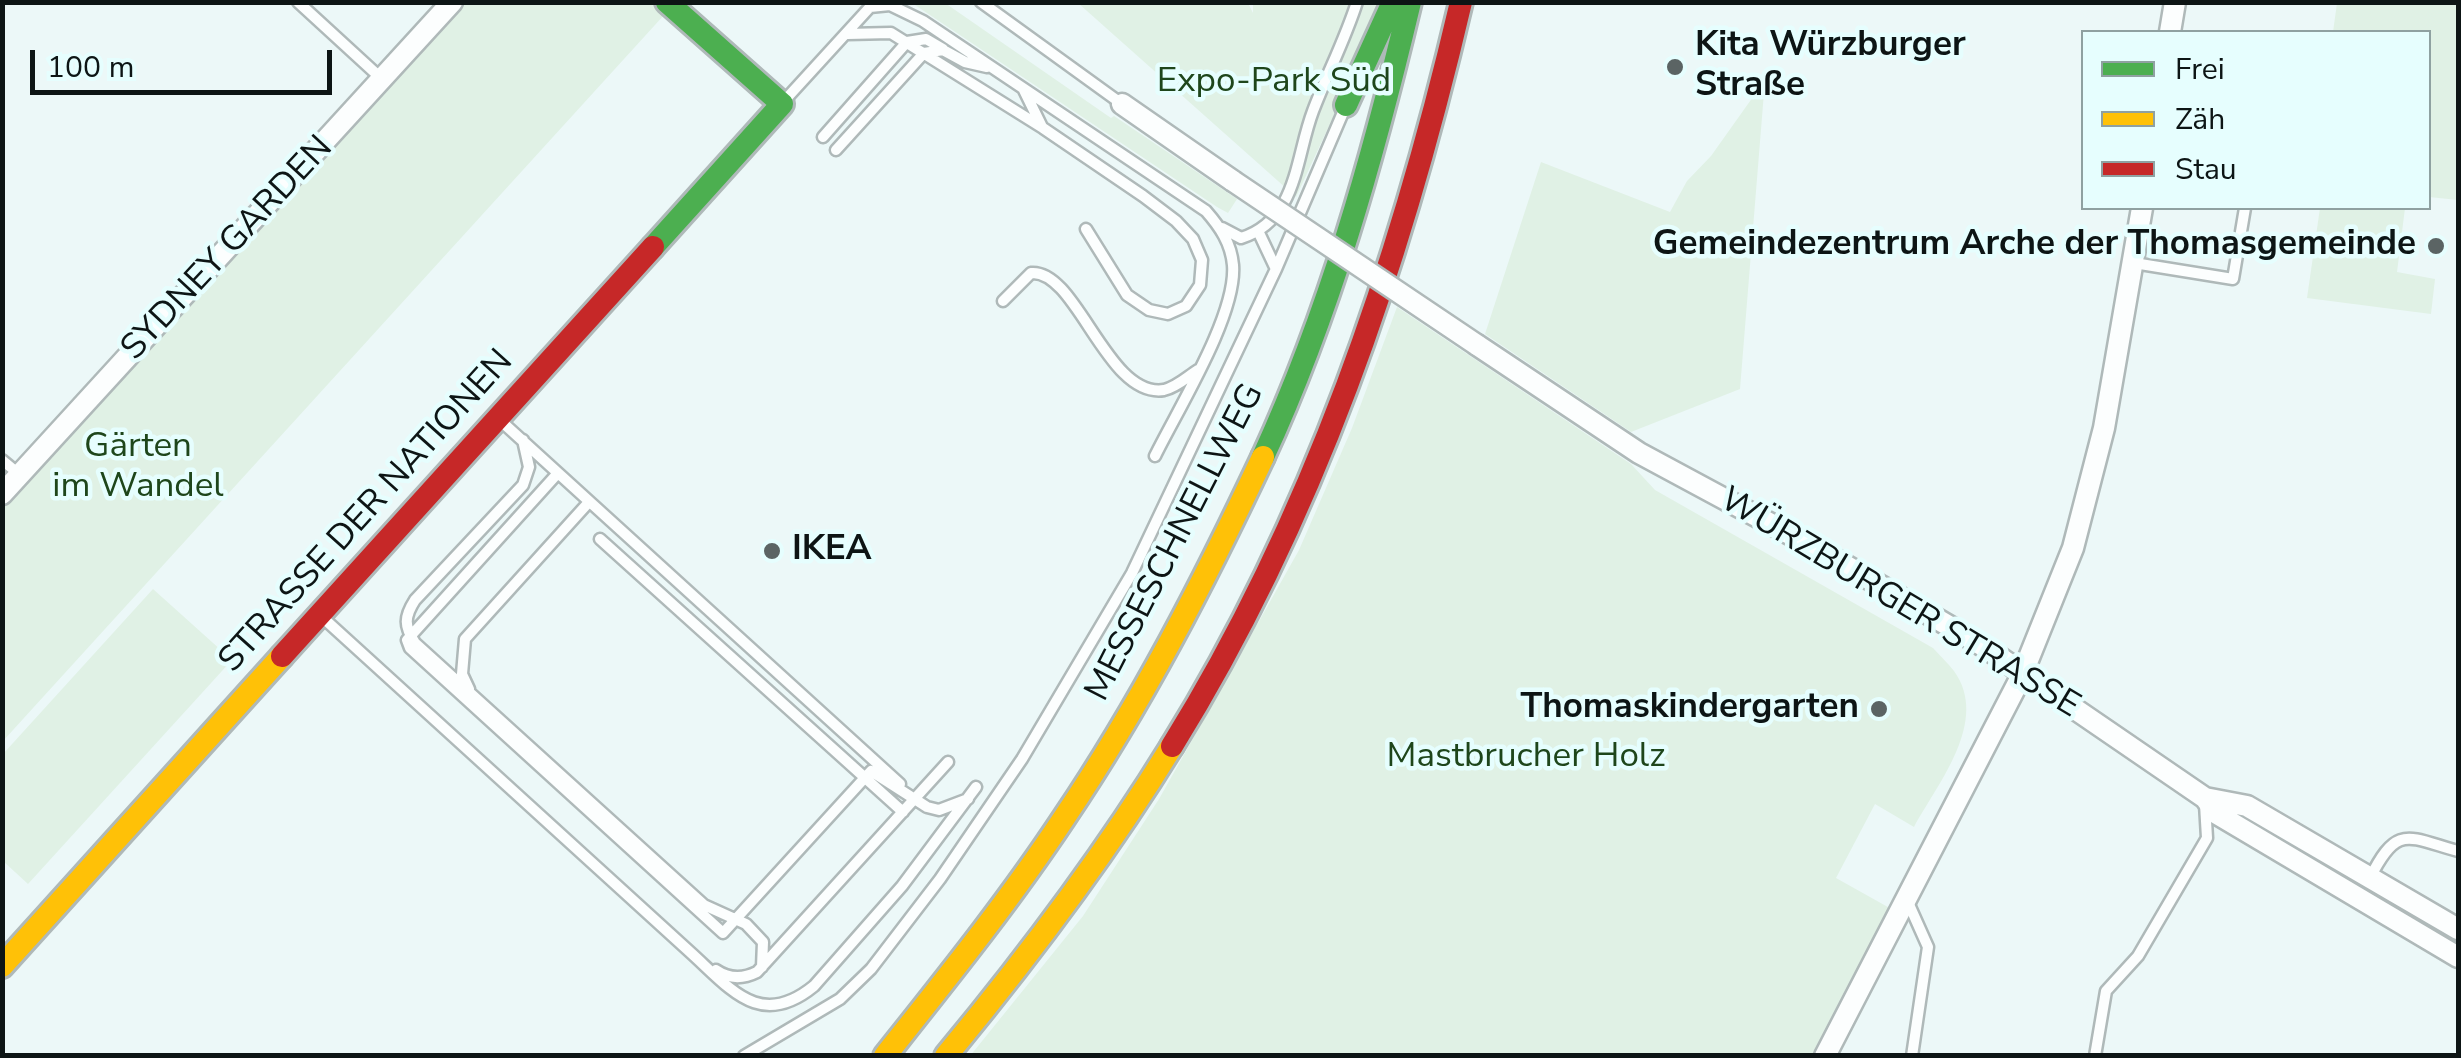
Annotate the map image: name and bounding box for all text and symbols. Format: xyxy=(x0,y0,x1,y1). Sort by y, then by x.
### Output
place label: Kita Würzburger Straße xyxy=(1695,26,1966,108)
scale bar xyxy=(35,30,338,92)
legend xyxy=(2081,30,2431,210)
text: 100 m xyxy=(47,47,134,88)
text: Frei xyxy=(2175,49,2225,90)
marker: Kita Würzburger Straße xyxy=(1664,56,1686,78)
park label: Expo-Park Süd xyxy=(1157,62,1391,104)
text: Zäh xyxy=(2175,99,2225,140)
street label: SYDNEY GARDEN xyxy=(113,128,343,370)
text: Stau xyxy=(2175,149,2237,190)
place label: Gemeindezentrum Arche der Thomasgemeinde xyxy=(1653,225,2416,267)
marker: Gemeindezentrum Arche der Thomasgemeinde xyxy=(2425,235,2447,257)
street label: STRASSE DER NATIONEN xyxy=(211,342,523,682)
street label: MESSESCHNELLWEG xyxy=(1078,378,1274,708)
park label: Gärten im Wandel xyxy=(52,427,224,509)
street label: WÜRZBURGER STRASSE xyxy=(1711,480,2087,728)
place label: IKEA xyxy=(792,530,872,572)
marker: IKEA xyxy=(761,540,783,562)
place label: Thomaskindergarten xyxy=(1520,688,1859,730)
marker: Thomaskindergarten xyxy=(1868,698,1890,720)
park label: Mastbrucher Holz xyxy=(1387,737,1665,779)

